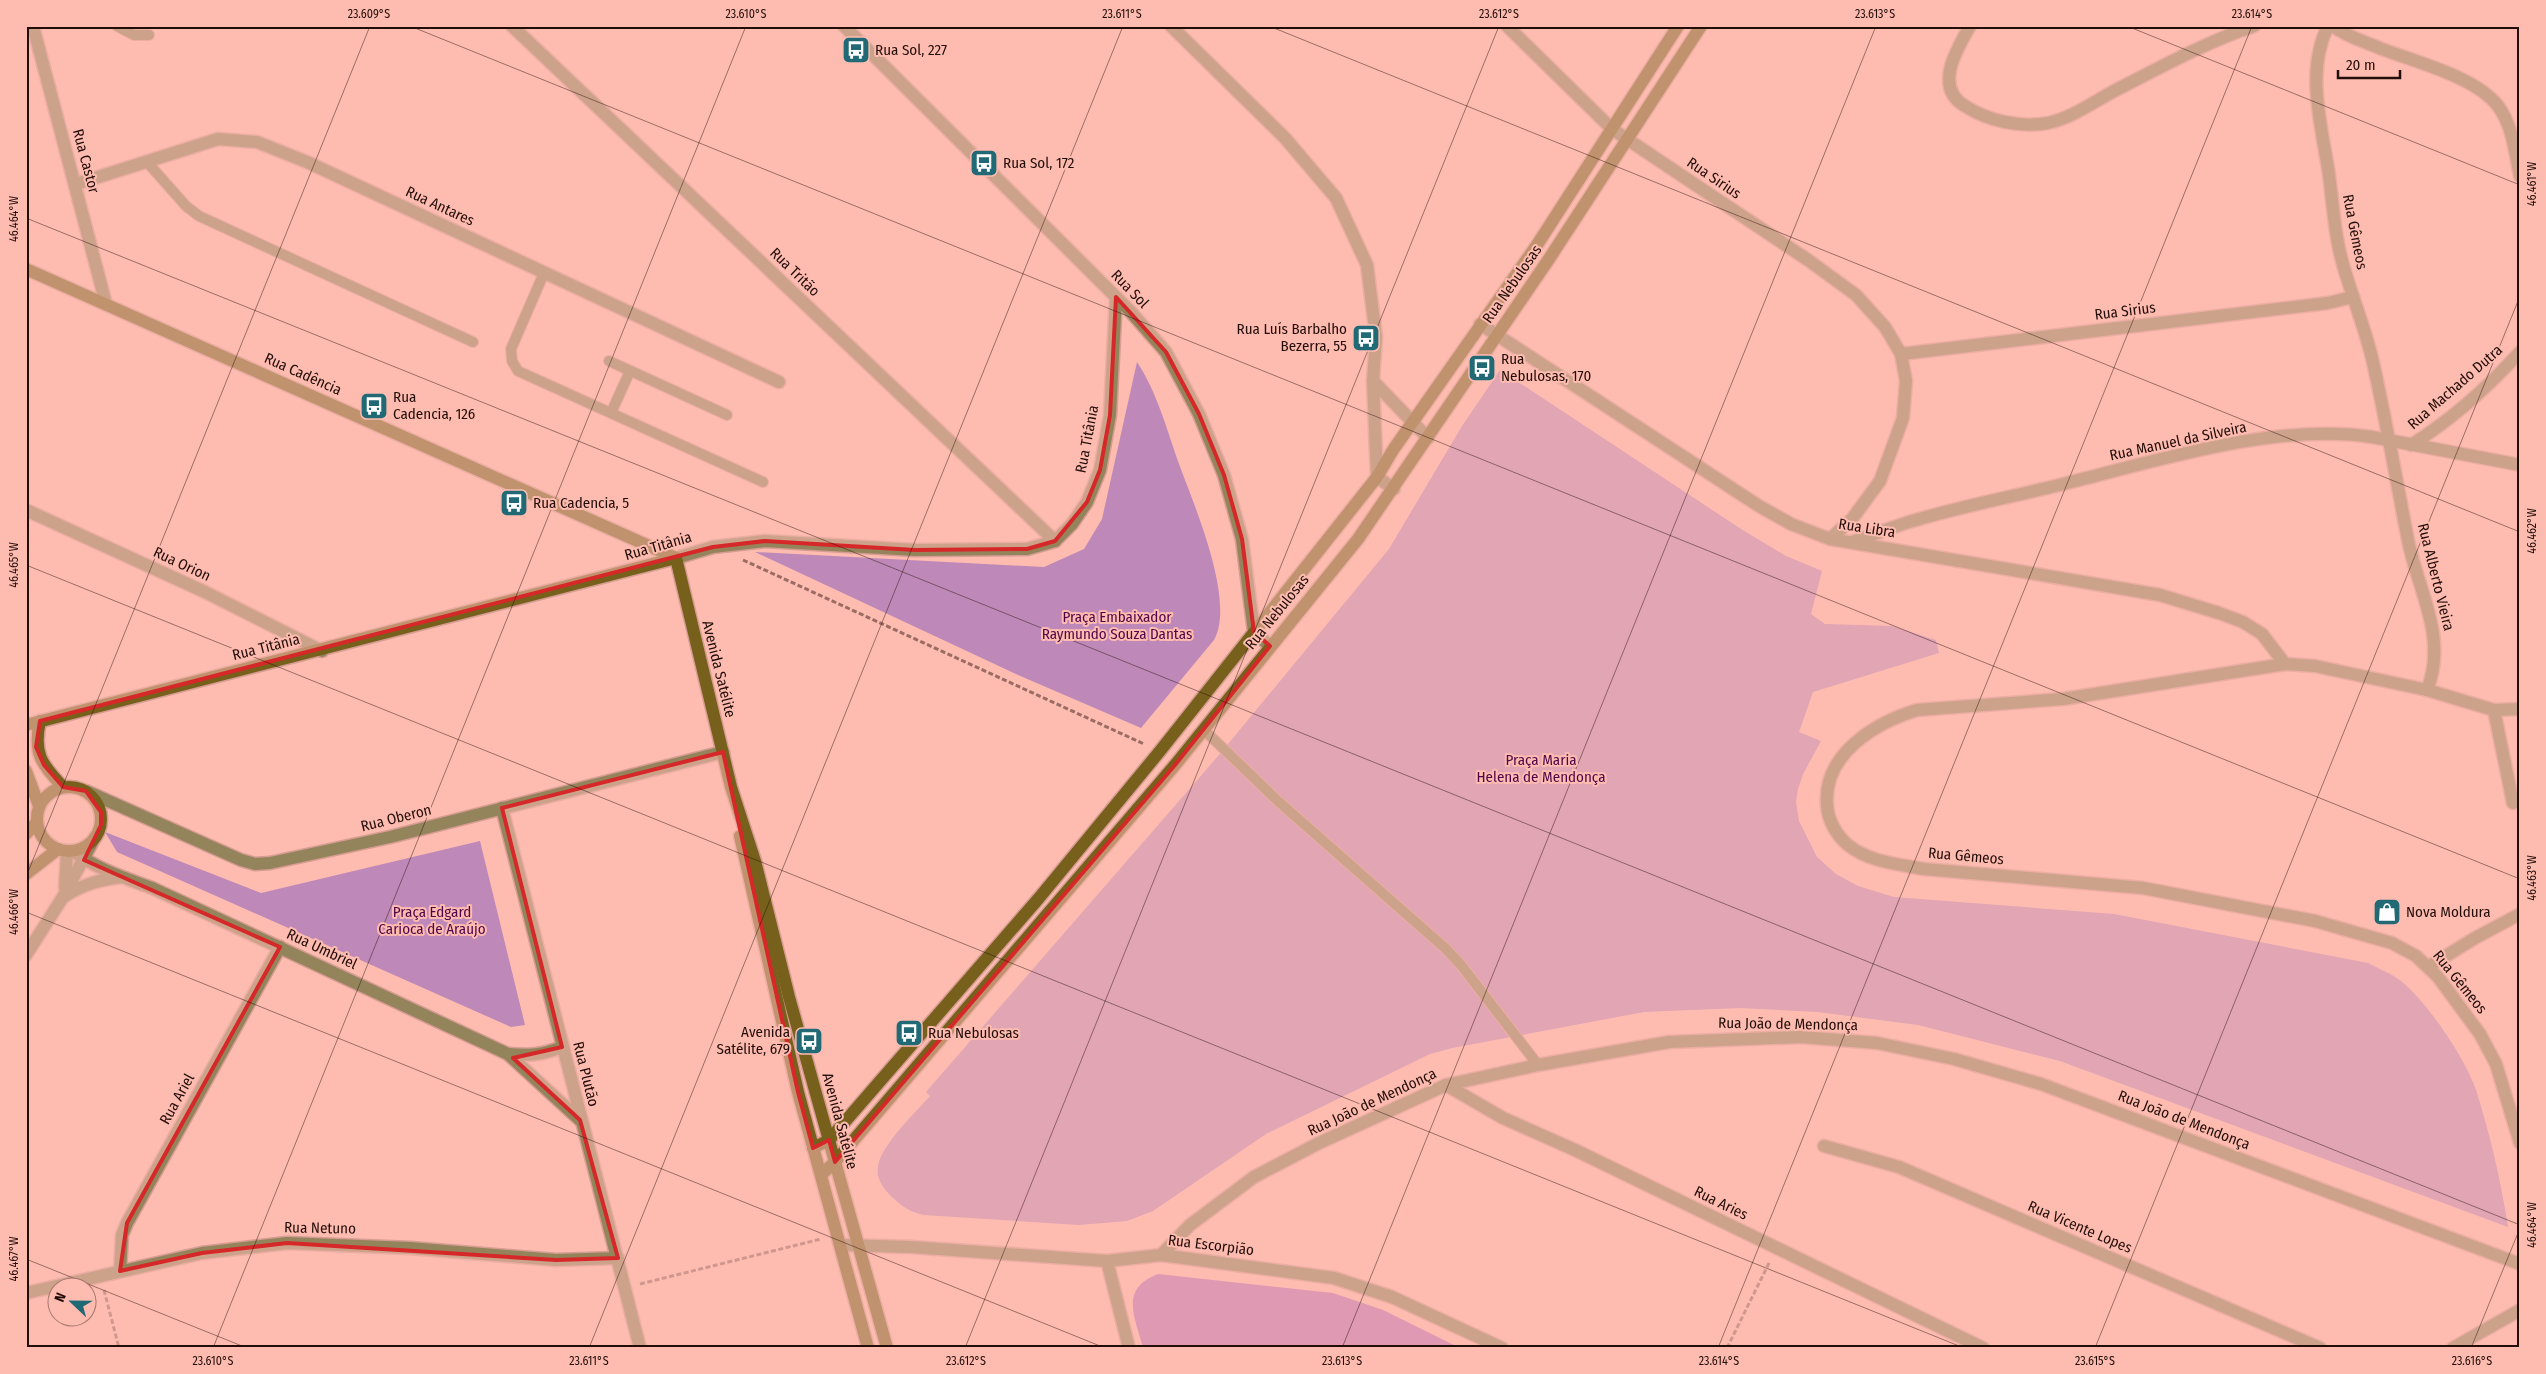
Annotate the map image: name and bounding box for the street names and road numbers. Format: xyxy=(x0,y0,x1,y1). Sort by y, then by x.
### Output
street label: Rua Castor xyxy=(69,127,103,196)
street label: Rua Sirius xyxy=(1684,153,1744,203)
street label: Rua Antares xyxy=(403,182,477,230)
street label: Rua Gêmeos xyxy=(2339,193,2371,271)
street label: Rua Nebulosas xyxy=(1479,242,1545,326)
street label: Rua Tritão xyxy=(766,244,824,300)
street label: Rua Sol xyxy=(1107,266,1153,312)
street label: Rua Sirius xyxy=(2093,298,2157,324)
street label: Rua Machado Dutra xyxy=(2404,341,2506,433)
street label: Rua Cadência xyxy=(262,349,344,399)
street label: Rua Titânia xyxy=(1072,404,1102,474)
street label: Rua Manuel da Silveira xyxy=(2108,418,2248,464)
street label: Rua Libra xyxy=(1837,515,1897,541)
street label: Rua Alberto Vieira xyxy=(2414,521,2458,633)
street label: Rua Titânia xyxy=(622,528,694,564)
street label: Rua Orion xyxy=(150,543,214,585)
street label: Rua Nebulosas xyxy=(1241,571,1313,653)
street label: Avenida Satélite xyxy=(698,619,740,719)
street label: Rua Titânia xyxy=(230,630,302,664)
street label: Rua Oberon xyxy=(359,801,433,835)
street label: Rua Gêmeos xyxy=(1927,844,2005,868)
street label: Rua Umbriel xyxy=(284,925,360,973)
street label: Rua Gêmeos xyxy=(2429,947,2491,1017)
street label: Rua João de Mendonça xyxy=(1718,1014,1858,1034)
street label: Rua Plutão xyxy=(569,1040,603,1109)
street label: Rua João de Mendonça xyxy=(1305,1064,1439,1140)
street label: Rua Ariel xyxy=(156,1070,198,1127)
street label: Avenida Satélite xyxy=(818,1071,862,1171)
street label: Rua João de Mendonça xyxy=(2115,1087,2253,1153)
street label: Rua Aries xyxy=(1691,1182,1751,1224)
street label: Rua Vicente Lopes xyxy=(2025,1197,2135,1257)
street label: Rua Netuno xyxy=(284,1218,356,1238)
street label: Rua Escorpião xyxy=(1167,1231,1255,1259)

